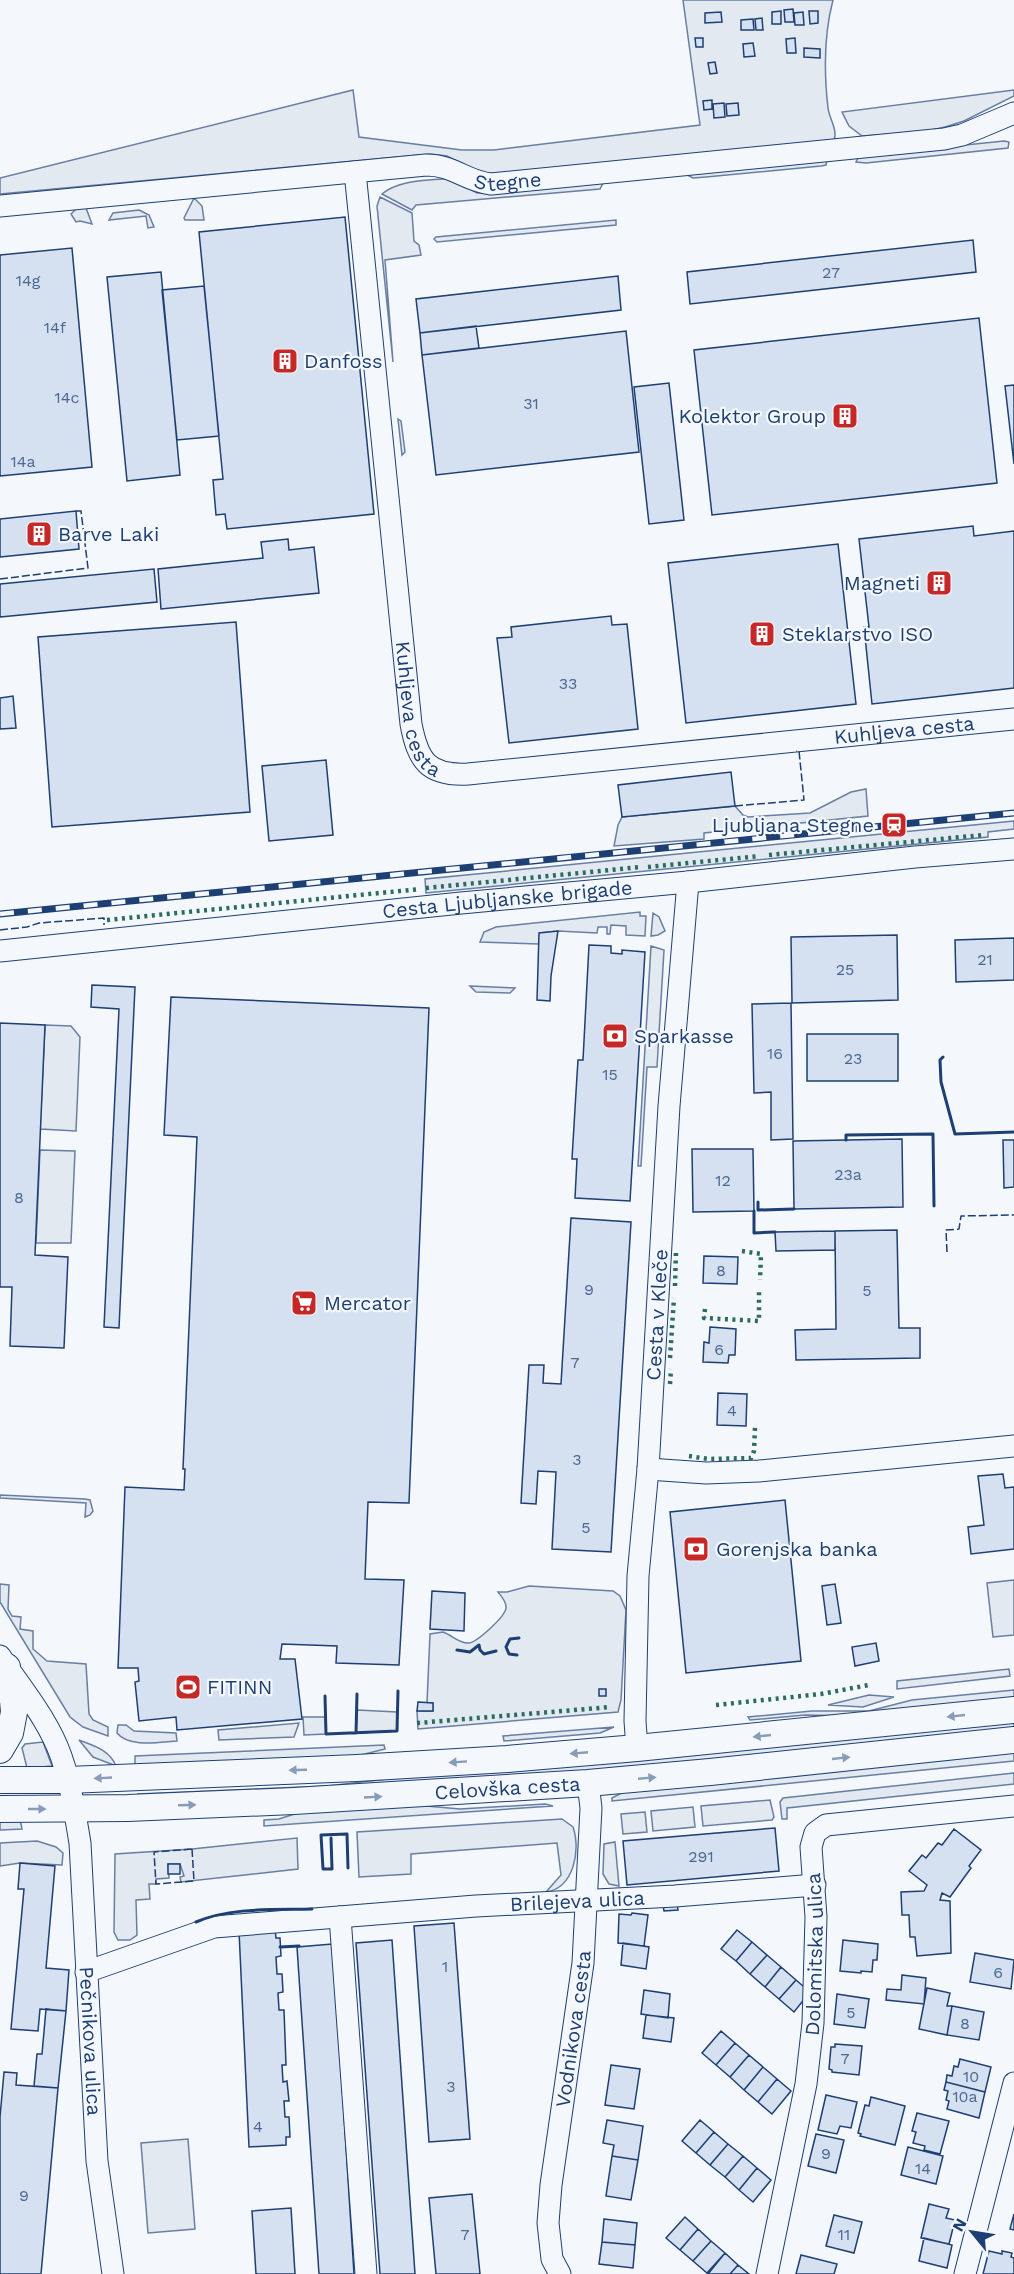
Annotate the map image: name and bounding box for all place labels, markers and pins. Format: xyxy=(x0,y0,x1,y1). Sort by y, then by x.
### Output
building icon: Danfoss xyxy=(270,346,300,376)
place label: Danfoss xyxy=(304,349,383,373)
building icon: Kolektor Group xyxy=(830,401,860,431)
place label: Kolektor Group xyxy=(679,404,826,428)
building icon: Barve Laki xyxy=(24,519,54,549)
place label: Barve Laki xyxy=(58,522,159,546)
building icon: Magneti xyxy=(924,568,954,598)
place label: Magneti xyxy=(844,571,920,595)
building icon: Steklarstvo ISO xyxy=(747,619,777,649)
place label: Steklarstvo ISO xyxy=(782,622,933,646)
station icon: Ljubljana Stegne xyxy=(879,810,909,840)
place label: Ljubljana Stegne xyxy=(712,813,874,837)
bank icon: Sparkasse xyxy=(600,1021,630,1051)
place label: Sparkasse xyxy=(634,1024,734,1048)
supermarket icon: Mercator xyxy=(289,1288,319,1318)
place label: Mercator xyxy=(324,1291,411,1315)
bank icon: Gorenjska banka xyxy=(681,1534,711,1564)
place label: Gorenjska banka xyxy=(716,1537,878,1561)
sports icon: FITINN xyxy=(173,1672,203,1702)
place label: FITINN xyxy=(207,1675,272,1699)

